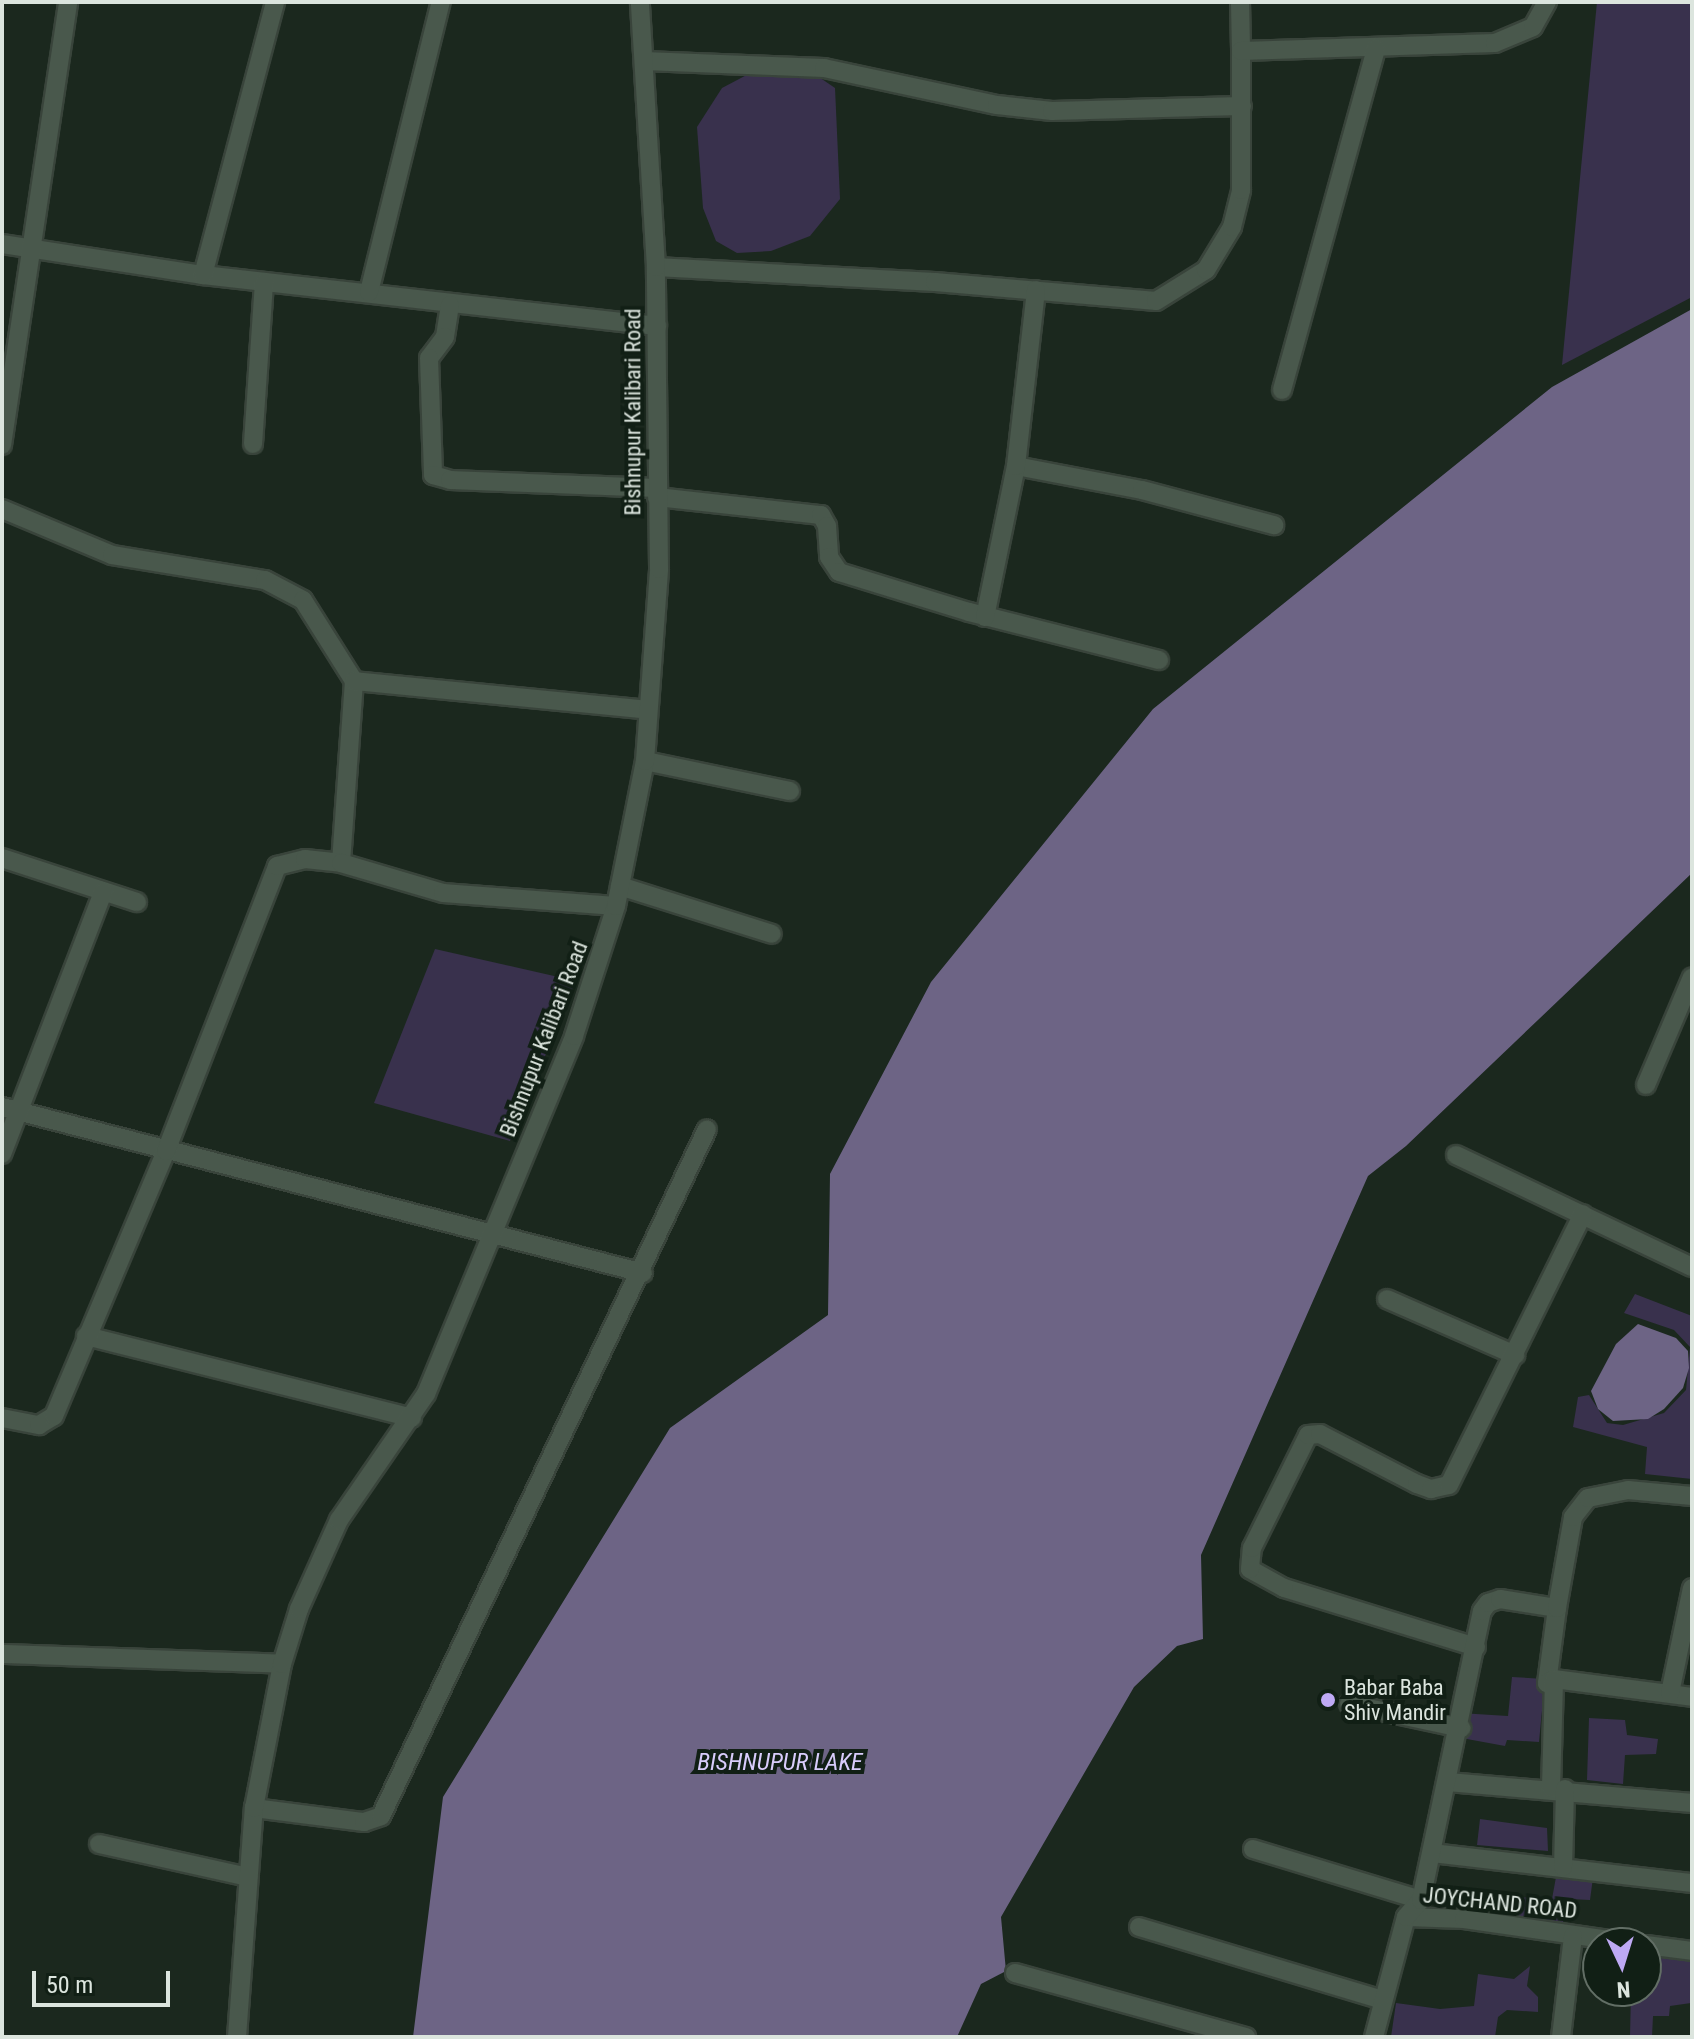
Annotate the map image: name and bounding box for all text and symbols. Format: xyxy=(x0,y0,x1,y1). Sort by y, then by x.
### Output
street label: Bishnupur Kalibari Road xyxy=(620,308,646,516)
street label: Bishnupur Kalibari Road xyxy=(495,938,593,1140)
place label: Babar Baba Shiv Mandir xyxy=(1344,1674,1446,1726)
marker: Babar Baba Shiv Mandir xyxy=(1319,1691,1337,1709)
water label: BISHNUPUR LAKE xyxy=(697,1749,863,1777)
street label: JOYCHAND ROAD xyxy=(1422,1882,1578,1924)
north arrow xyxy=(1582,1927,1662,2007)
scale bar xyxy=(36,1955,174,2005)
text: 50 m xyxy=(46,1971,93,1999)
text: N xyxy=(1616,1977,1631,2002)

